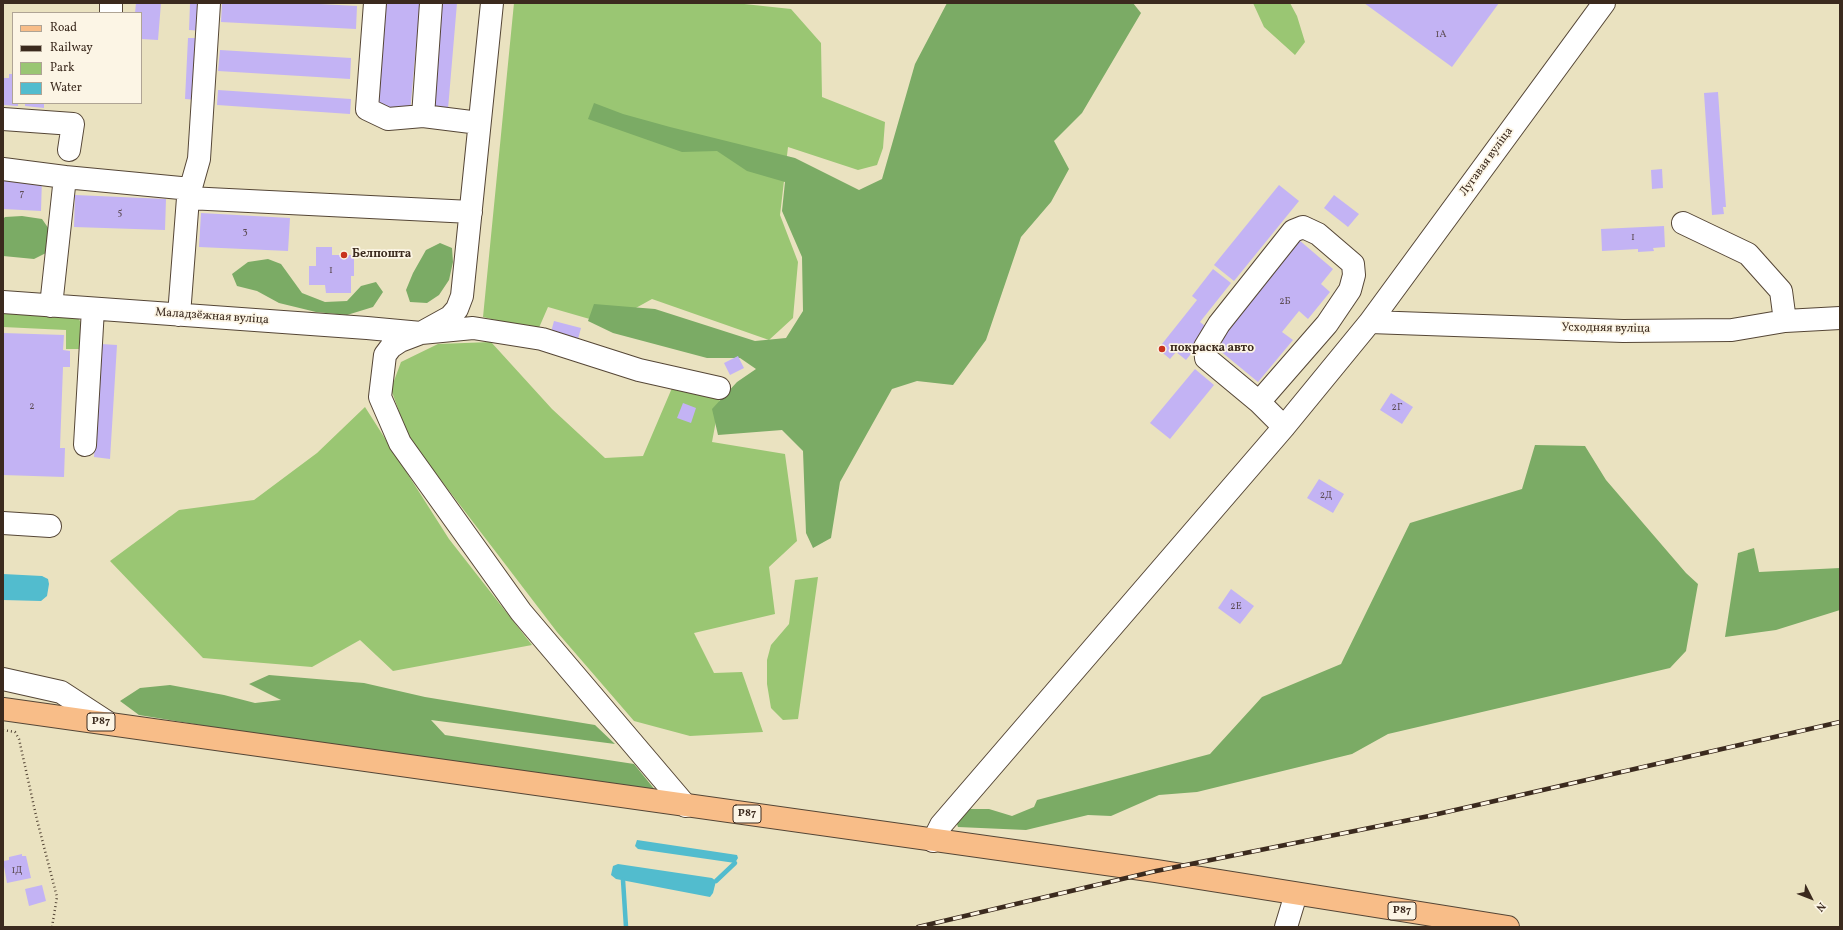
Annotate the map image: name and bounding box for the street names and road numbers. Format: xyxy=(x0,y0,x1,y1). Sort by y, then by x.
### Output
street label: Лугавая вуліца xyxy=(1457,125,1517,199)
street label: Маладзёжная вуліца xyxy=(155,306,269,328)
street label: Усходняя вуліца xyxy=(1562,321,1650,337)
road number: Р87 xyxy=(87,713,115,731)
road number: Р87 xyxy=(733,805,761,823)
road number: Р87 xyxy=(1388,902,1416,920)

